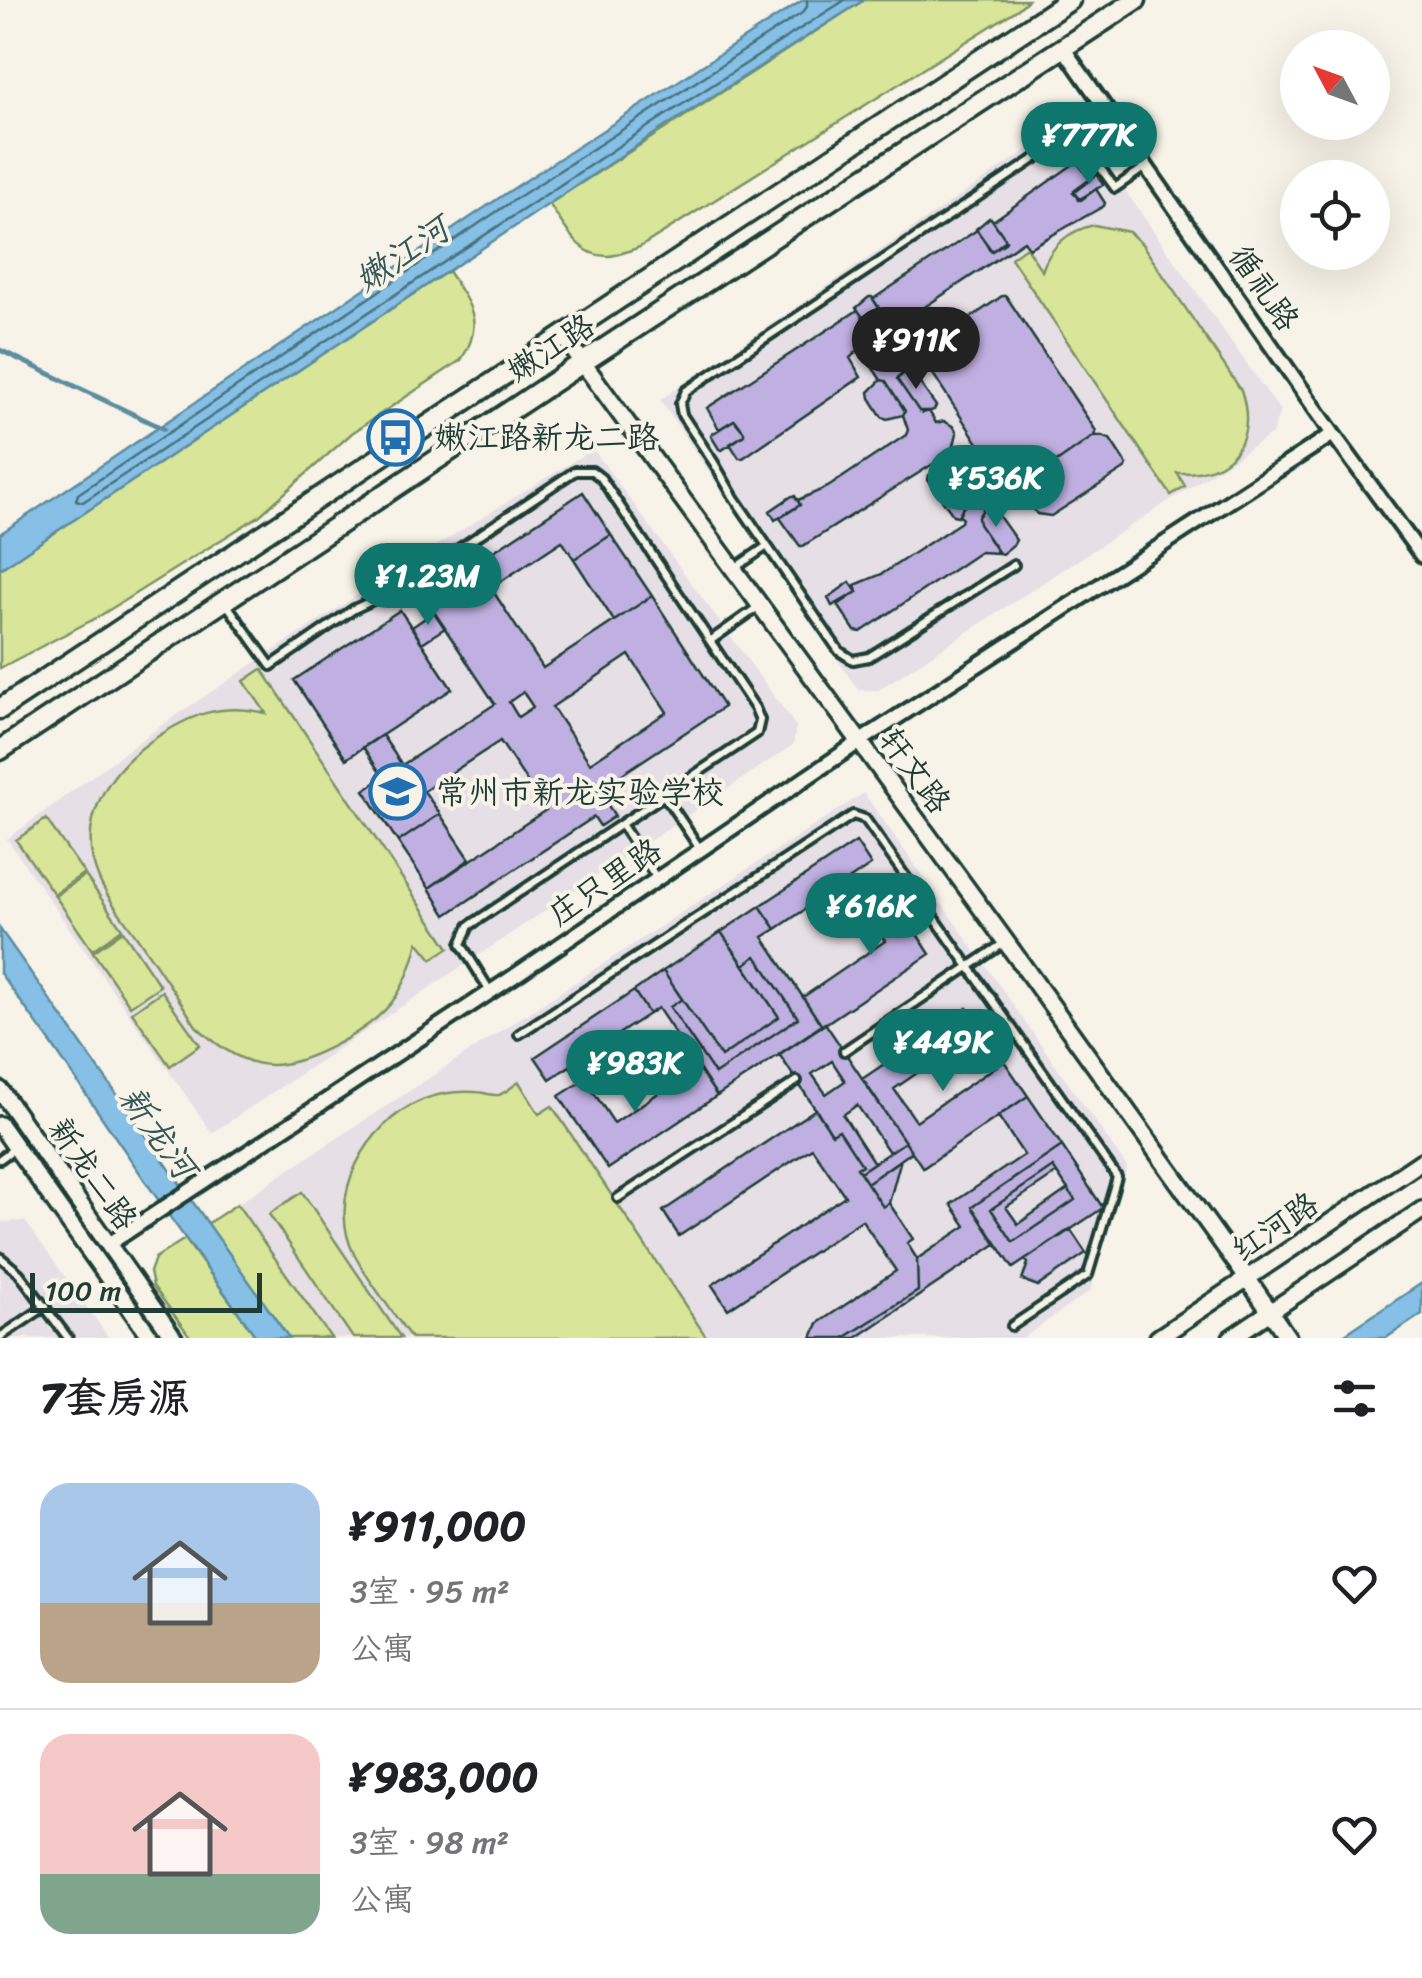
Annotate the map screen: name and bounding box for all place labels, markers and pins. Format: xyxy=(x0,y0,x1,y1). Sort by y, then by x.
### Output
pin: ¥777K xyxy=(1019,102,1159,187)
pin: ¥911K xyxy=(846,307,986,392)
bus stop icon: 嫩江路新龙二路 xyxy=(366,407,426,467)
place label: 嫩江路新龙二路 xyxy=(435,409,659,466)
pin: ¥536K xyxy=(926,445,1066,530)
pin: ¥1.23M xyxy=(347,543,509,628)
school or university icon: 常州市新龙实验学校 xyxy=(367,762,427,822)
place label: 常州市新龙实验学校 xyxy=(436,764,724,821)
pin: ¥616K xyxy=(801,873,941,958)
pin: ¥449K xyxy=(873,1009,1013,1094)
pin: ¥983K xyxy=(565,1030,705,1115)

